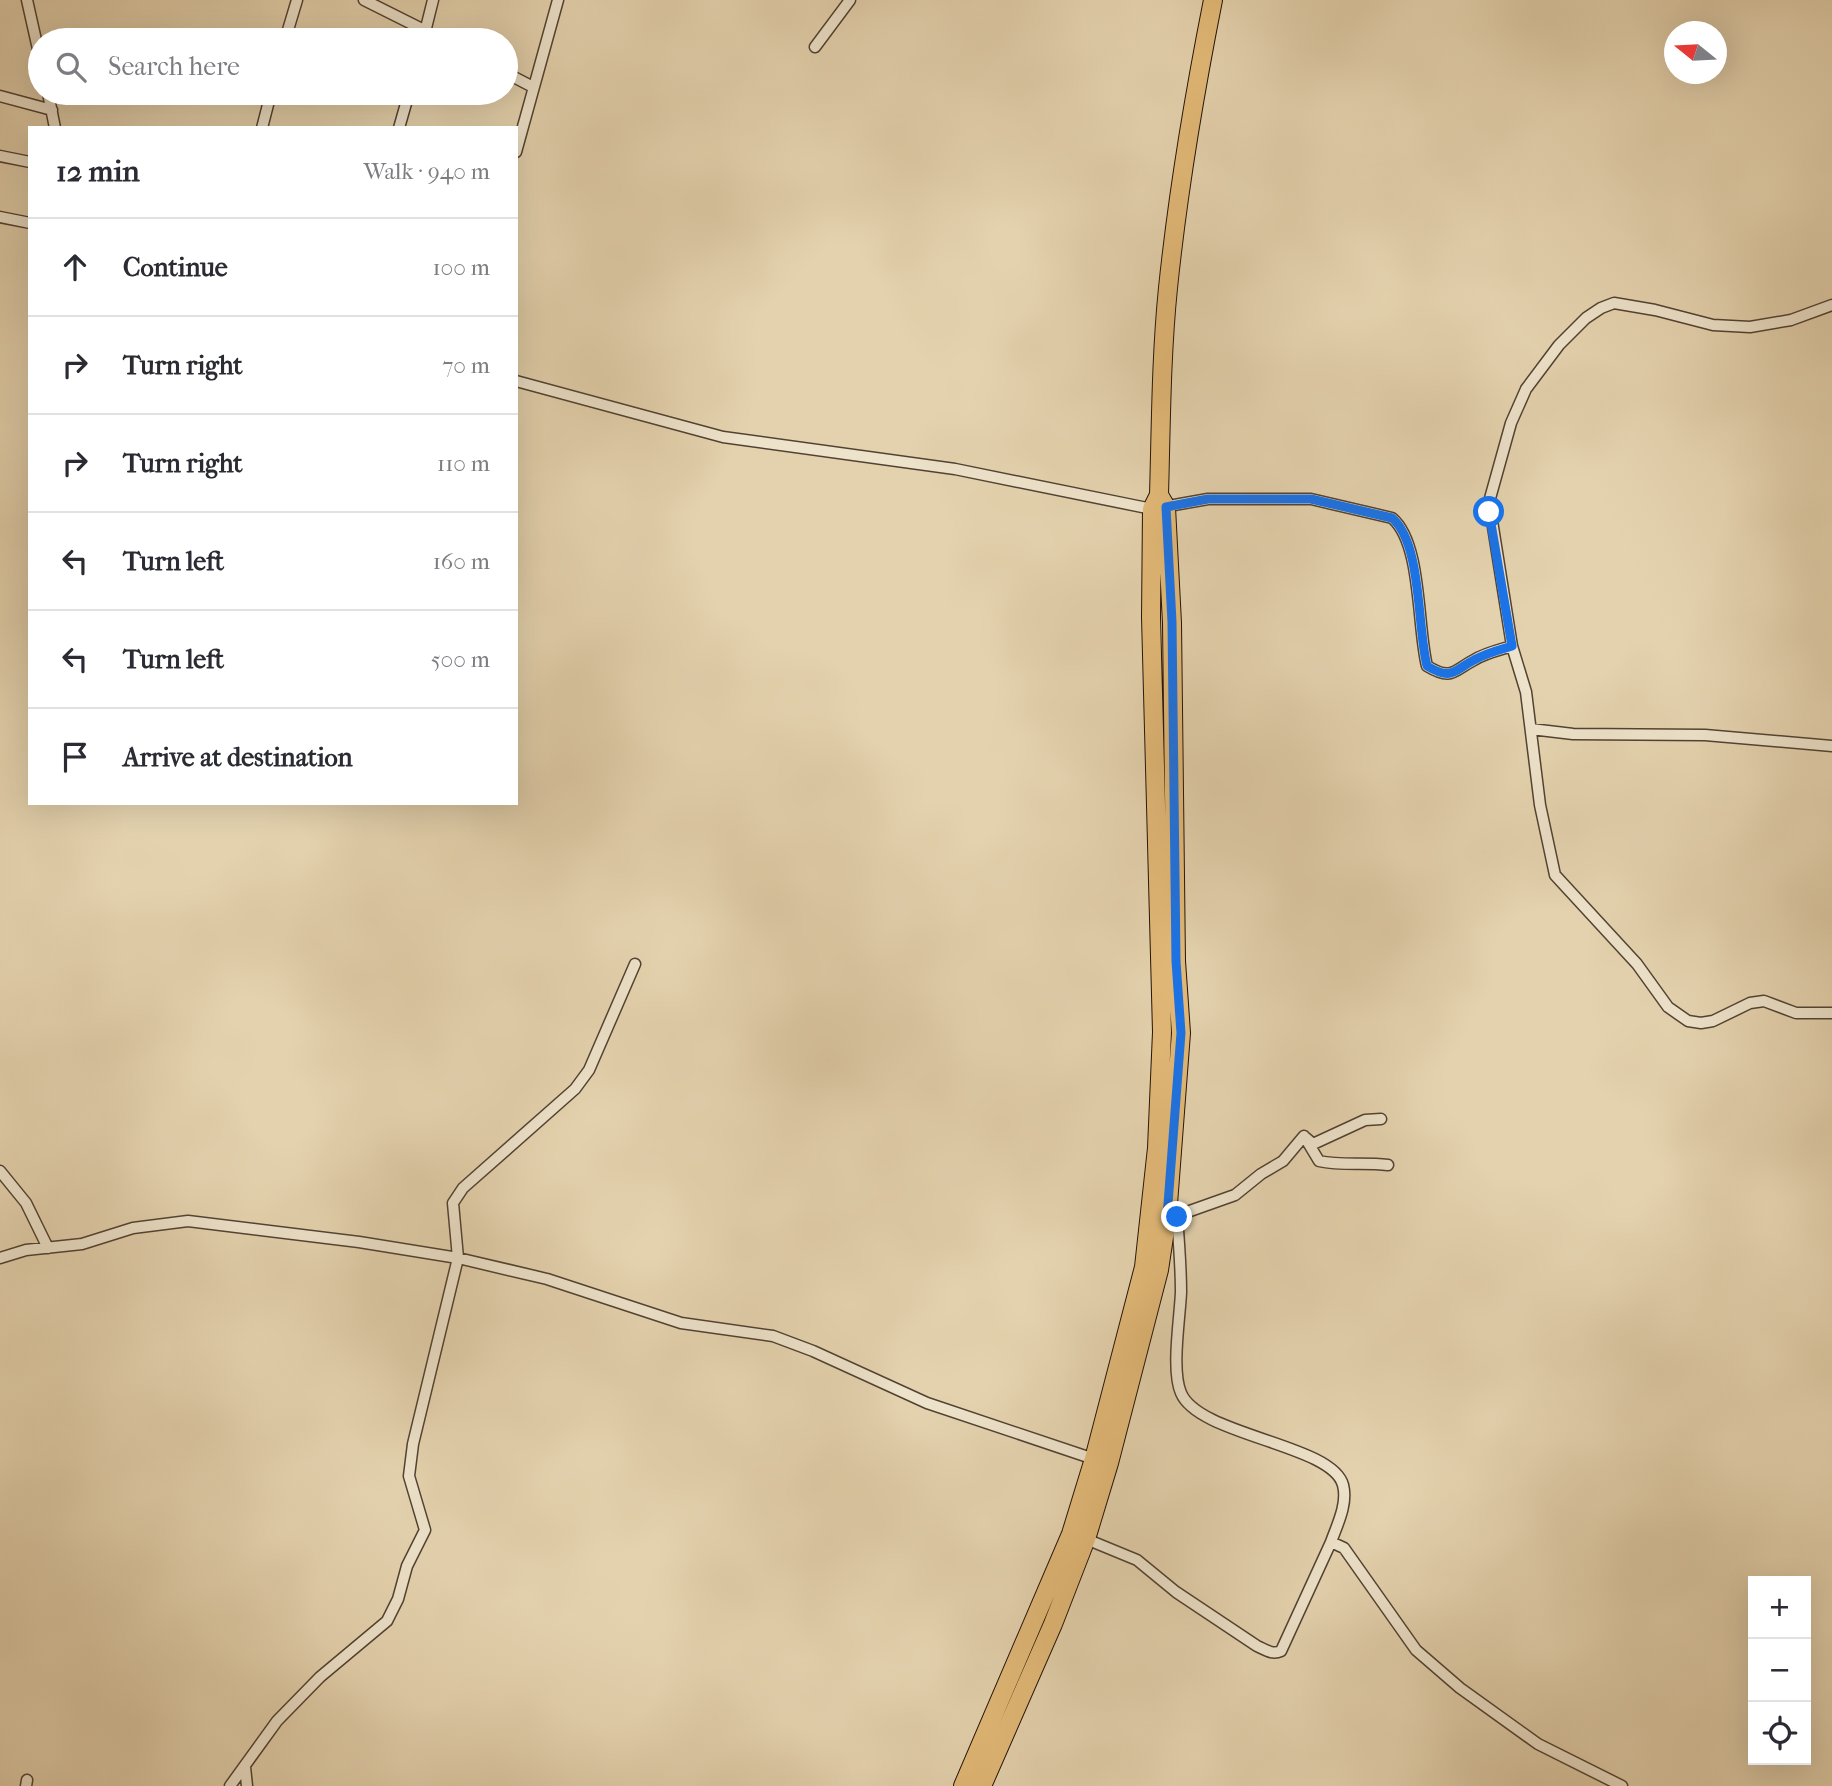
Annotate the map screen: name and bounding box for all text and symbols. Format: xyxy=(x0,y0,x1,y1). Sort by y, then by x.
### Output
north arrow xyxy=(1664,21,1727,84)
search box xyxy=(28,28,518,105)
icon: search xyxy=(52,48,90,86)
text: Search here xyxy=(108,51,240,82)
text: 12 min xyxy=(56,154,140,189)
text: Walk · 940 m xyxy=(363,158,490,185)
icon: ahead xyxy=(56,248,94,286)
text: Continue xyxy=(123,252,228,283)
text: 100 m xyxy=(432,254,490,281)
icon: right xyxy=(56,346,94,384)
text: Turn right xyxy=(123,350,243,381)
text: 70 m xyxy=(442,352,490,379)
icon: right xyxy=(56,444,94,482)
text: Turn right xyxy=(123,448,243,479)
text: 110 m xyxy=(437,450,490,477)
route start xyxy=(1473,496,1504,527)
icon: left xyxy=(56,542,94,580)
text: Turn left xyxy=(123,546,224,577)
text: 160 m xyxy=(433,548,490,575)
icon: left xyxy=(56,640,94,678)
text: Turn left xyxy=(123,644,224,675)
text: 500 m xyxy=(431,646,490,673)
icon: arrive xyxy=(56,738,94,776)
text: Arrive at destination xyxy=(123,742,353,773)
route end xyxy=(1161,1201,1192,1232)
map controls xyxy=(1748,1576,1811,1765)
button: + xyxy=(1748,1576,1811,1639)
button: − xyxy=(1748,1639,1811,1702)
button: locate xyxy=(1748,1702,1811,1765)

